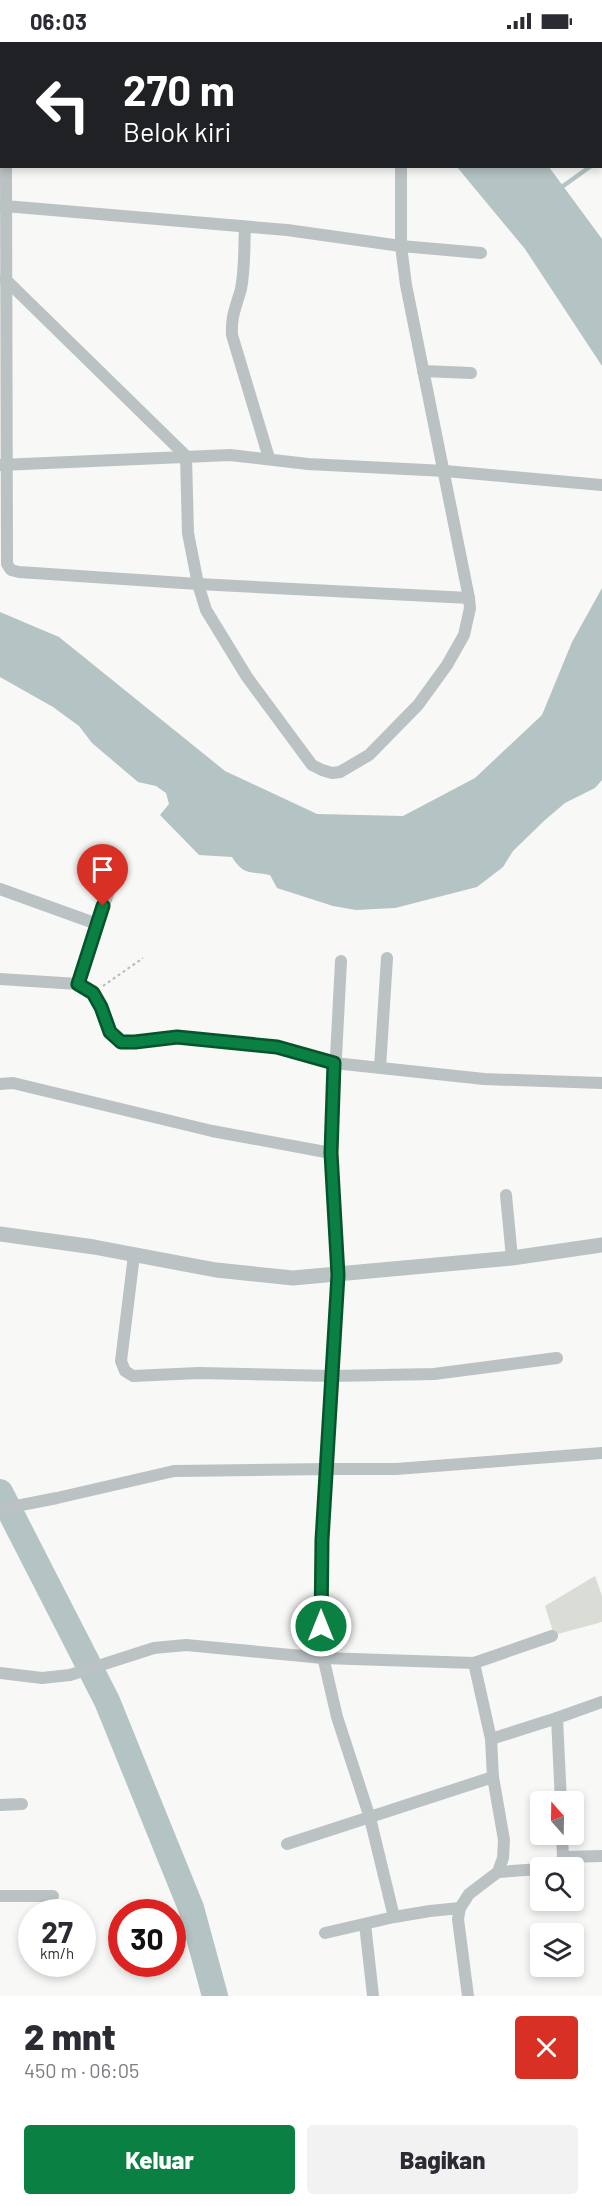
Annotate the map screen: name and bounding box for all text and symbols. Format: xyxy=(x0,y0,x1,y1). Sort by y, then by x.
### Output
text: 06:03 xyxy=(30,8,87,34)
text: 270 m xyxy=(123,64,235,114)
icon: left xyxy=(24,66,102,144)
text: Belok kiri xyxy=(123,115,231,147)
pin xyxy=(77,844,128,906)
icon: arrive xyxy=(86,853,119,886)
position arrow xyxy=(289,1594,353,1658)
north arrow xyxy=(530,1791,584,1845)
map controls xyxy=(530,1791,584,1977)
button: search xyxy=(530,1857,584,1911)
speed limit sign: 30 xyxy=(108,1899,186,1977)
text: 27 xyxy=(41,1913,73,1949)
button: layers xyxy=(530,1923,584,1977)
text: km/h xyxy=(40,1944,74,1962)
text: 2 mnt xyxy=(24,2014,116,2057)
button: close xyxy=(515,2016,578,2079)
text: 450 m · 06:05 xyxy=(24,2058,139,2082)
button: Keluar xyxy=(24,2125,295,2194)
button: Bagikan xyxy=(307,2125,578,2194)

